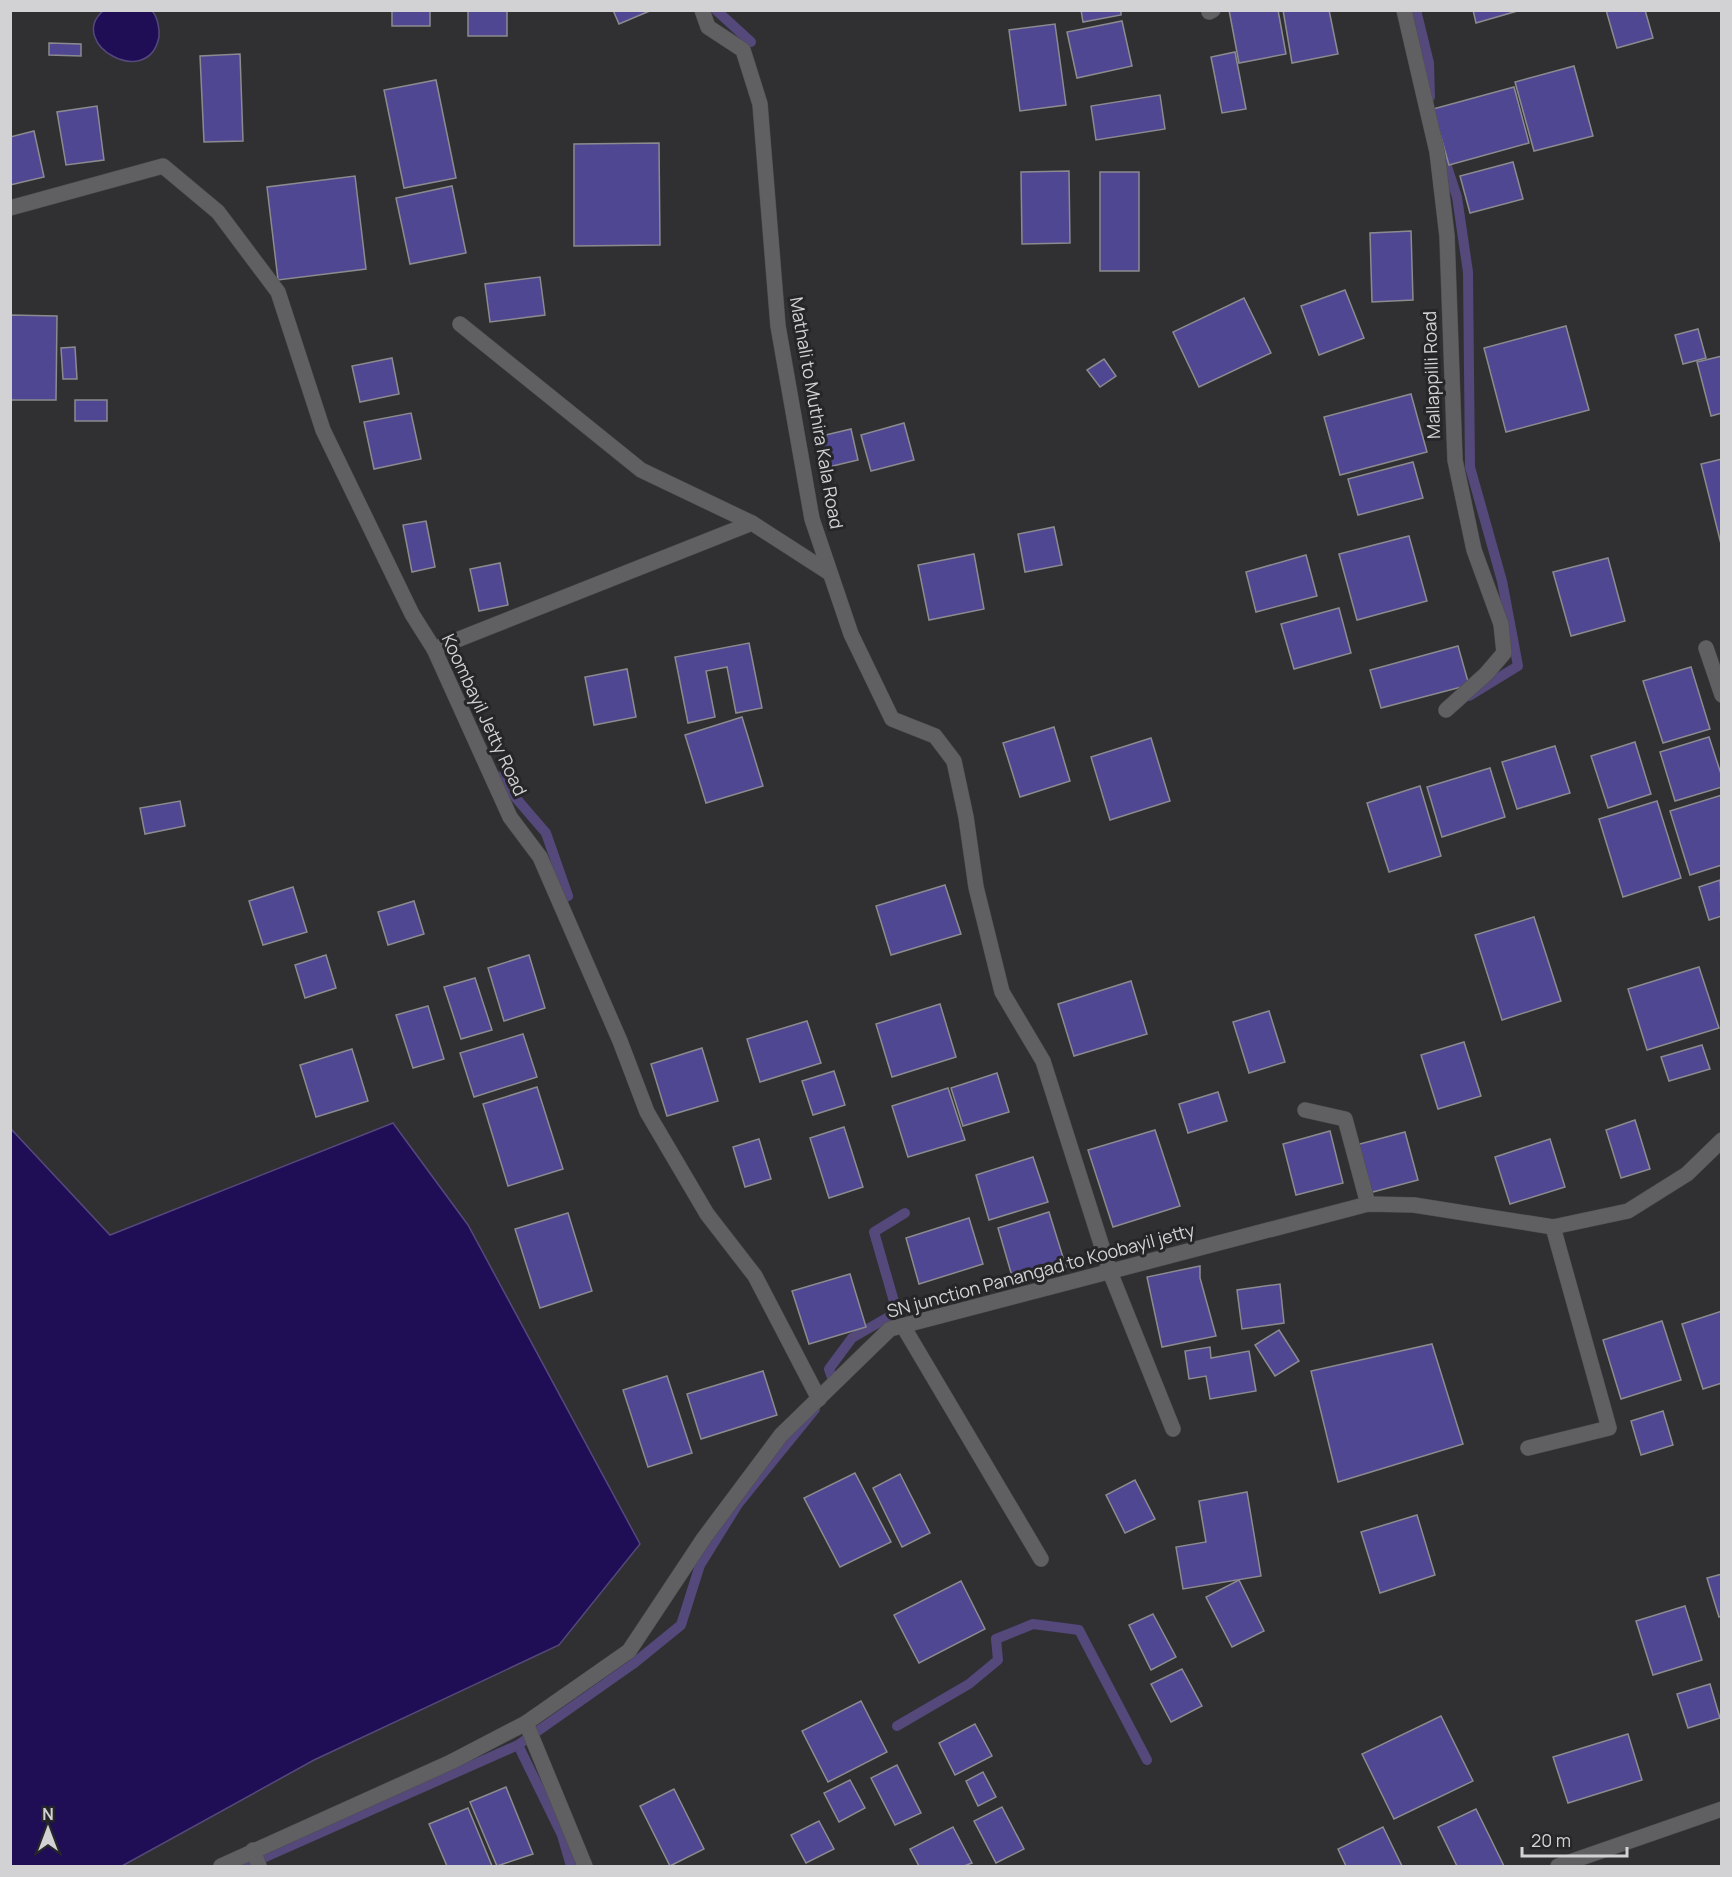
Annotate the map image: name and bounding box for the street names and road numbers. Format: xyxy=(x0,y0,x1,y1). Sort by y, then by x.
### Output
street label: Mathali to Muthira Kala Road xyxy=(785,295,849,531)
street label: Mallappilli Road xyxy=(1417,311,1445,439)
street label: Koombayil Jetty Road xyxy=(437,630,533,799)
street label: SN junction Panangad to Koobayil jetty xyxy=(884,1217,1198,1323)

